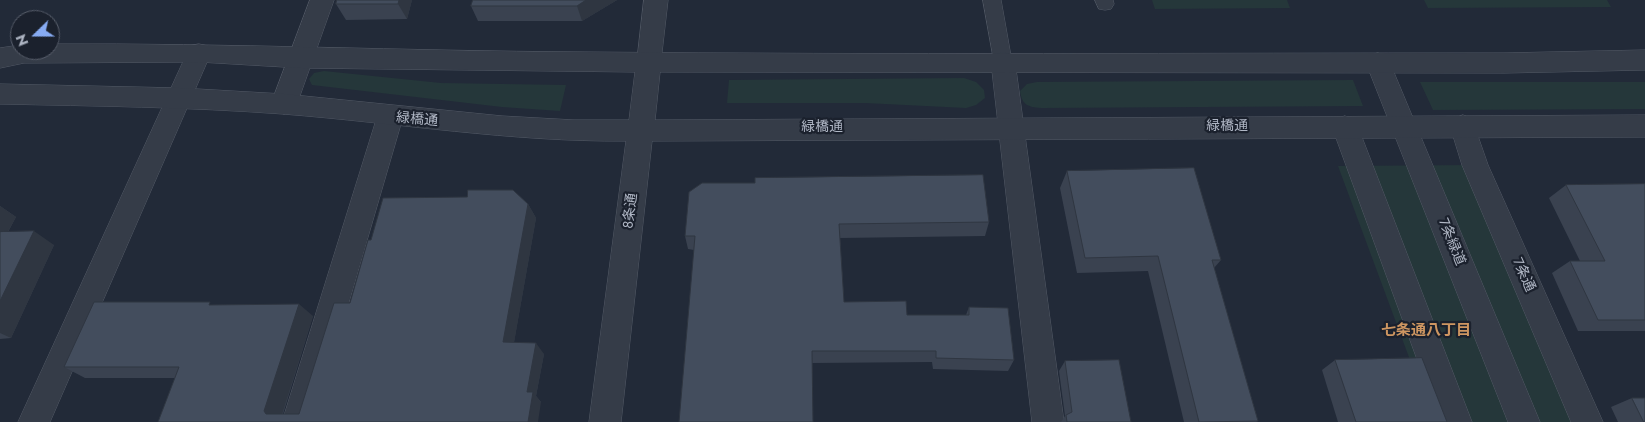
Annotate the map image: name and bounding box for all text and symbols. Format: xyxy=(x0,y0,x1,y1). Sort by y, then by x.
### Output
north arrow xyxy=(10,10,60,60)
text: N xyxy=(11,31,33,49)
street label: 緑橋通 xyxy=(395,110,439,130)
street label: 緑橋通 xyxy=(1206,119,1248,135)
street label: 緑橋通 xyxy=(801,120,843,136)
street label: 8条通 xyxy=(620,192,642,230)
street label: 7条緑道 xyxy=(1434,216,1468,268)
street label: 7条通 xyxy=(1508,255,1538,295)
district label: 七条通八丁目 xyxy=(1381,322,1471,340)

